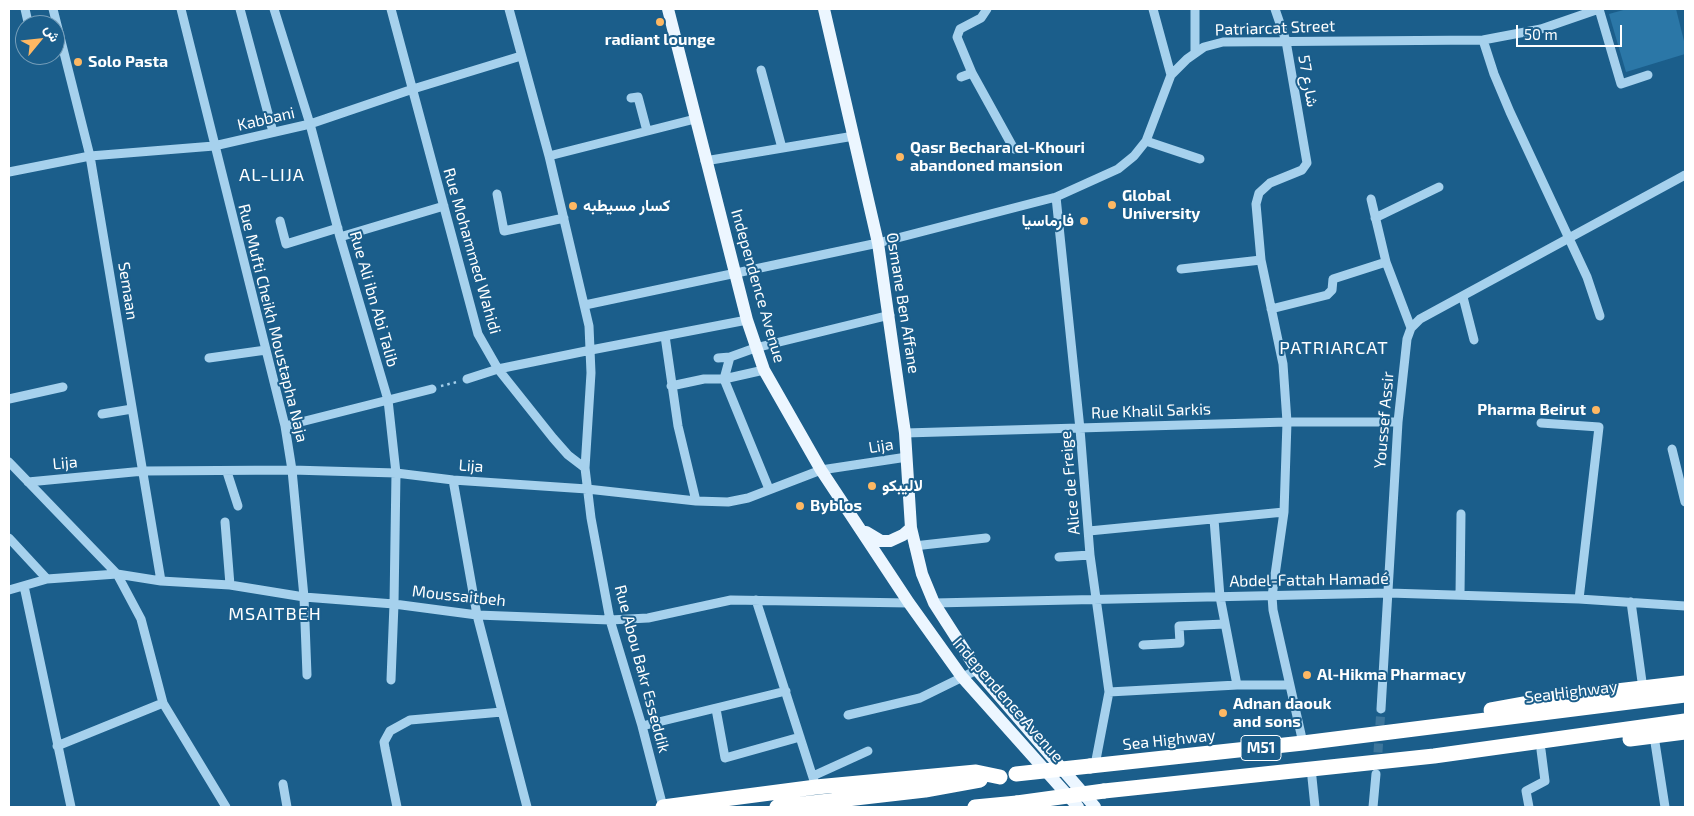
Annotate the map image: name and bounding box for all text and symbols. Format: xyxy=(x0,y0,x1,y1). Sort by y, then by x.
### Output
north arrow xyxy=(15,15,65,65)
scale bar xyxy=(1519,15,1625,47)
marker: radiant lounge xyxy=(654,16,666,28)
street label: Patriarcat Street xyxy=(1215,16,1335,40)
text: ش xyxy=(41,22,64,45)
text: 50 m xyxy=(1524,25,1558,43)
place label: radiant lounge xyxy=(605,30,715,50)
place label: Solo Pasta xyxy=(88,52,168,72)
street label: شارع 57 xyxy=(1294,53,1322,109)
marker: Solo Pasta xyxy=(72,56,84,68)
street label: Kabbani xyxy=(235,103,297,135)
place label: Qasr Bechara el-Khouri abandoned mansion xyxy=(910,138,1085,176)
marker: Qasr Bechara el-Khouri abandoned mansion xyxy=(894,151,906,163)
district label: AL-LIJA xyxy=(238,164,306,186)
street label: Rue Mohammed Wahidi xyxy=(439,166,505,336)
place label: Global University xyxy=(1122,186,1200,224)
place label: كسار مسيطبه xyxy=(583,196,670,216)
marker: Global University xyxy=(1106,199,1118,211)
marker: كسار مسيطبه xyxy=(567,200,579,212)
street label: Rue Mufti Cheikh Moustapha Naja xyxy=(234,202,312,444)
street label: Independence Avenue xyxy=(727,207,789,365)
place label: فارماسيا xyxy=(1022,211,1074,231)
marker: فارماسيا xyxy=(1078,215,1090,227)
street label: Rue Ali ibn Abi Talib xyxy=(345,229,403,369)
street label: Osmane Ben Affane xyxy=(882,231,924,375)
street label: Semaan xyxy=(114,261,142,321)
district label: PATRIARCAT xyxy=(1278,337,1390,359)
street label: Youssef Assir xyxy=(1370,371,1398,469)
street label: Rue Khalil Sarkis xyxy=(1091,399,1211,423)
place label: Pharma Beirut xyxy=(1477,400,1586,420)
marker: Pharma Beirut xyxy=(1590,404,1602,416)
street label: Alice de Freige xyxy=(1056,430,1084,536)
street label: Lija xyxy=(867,435,895,457)
street label: Lija xyxy=(52,452,78,474)
street label: Lija xyxy=(458,456,484,476)
place label: لاليبكو xyxy=(882,476,923,496)
marker: لاليبكو xyxy=(866,480,878,492)
place label: Byblos xyxy=(810,496,862,516)
marker: Byblos xyxy=(794,500,806,512)
street label: Abdel-Fattah Hamadé xyxy=(1229,569,1389,591)
street label: Moussaitbeh xyxy=(411,582,507,610)
street label: Rue Abou Bakr Esseddik xyxy=(610,583,674,755)
district label: MSAITBEH xyxy=(227,603,323,625)
street label: Independence Avenue xyxy=(949,634,1067,766)
place label: Al-Hikma Pharmacy xyxy=(1317,665,1466,685)
marker: Al-Hikma Pharmacy xyxy=(1301,669,1313,681)
street label: Sea Highway xyxy=(1524,677,1618,707)
place label: Adnan daouk and sons xyxy=(1233,694,1331,732)
marker: Adnan daouk and sons xyxy=(1217,707,1229,719)
street label: Sea Highway xyxy=(1122,726,1216,754)
road number: M51 xyxy=(1241,736,1281,760)

